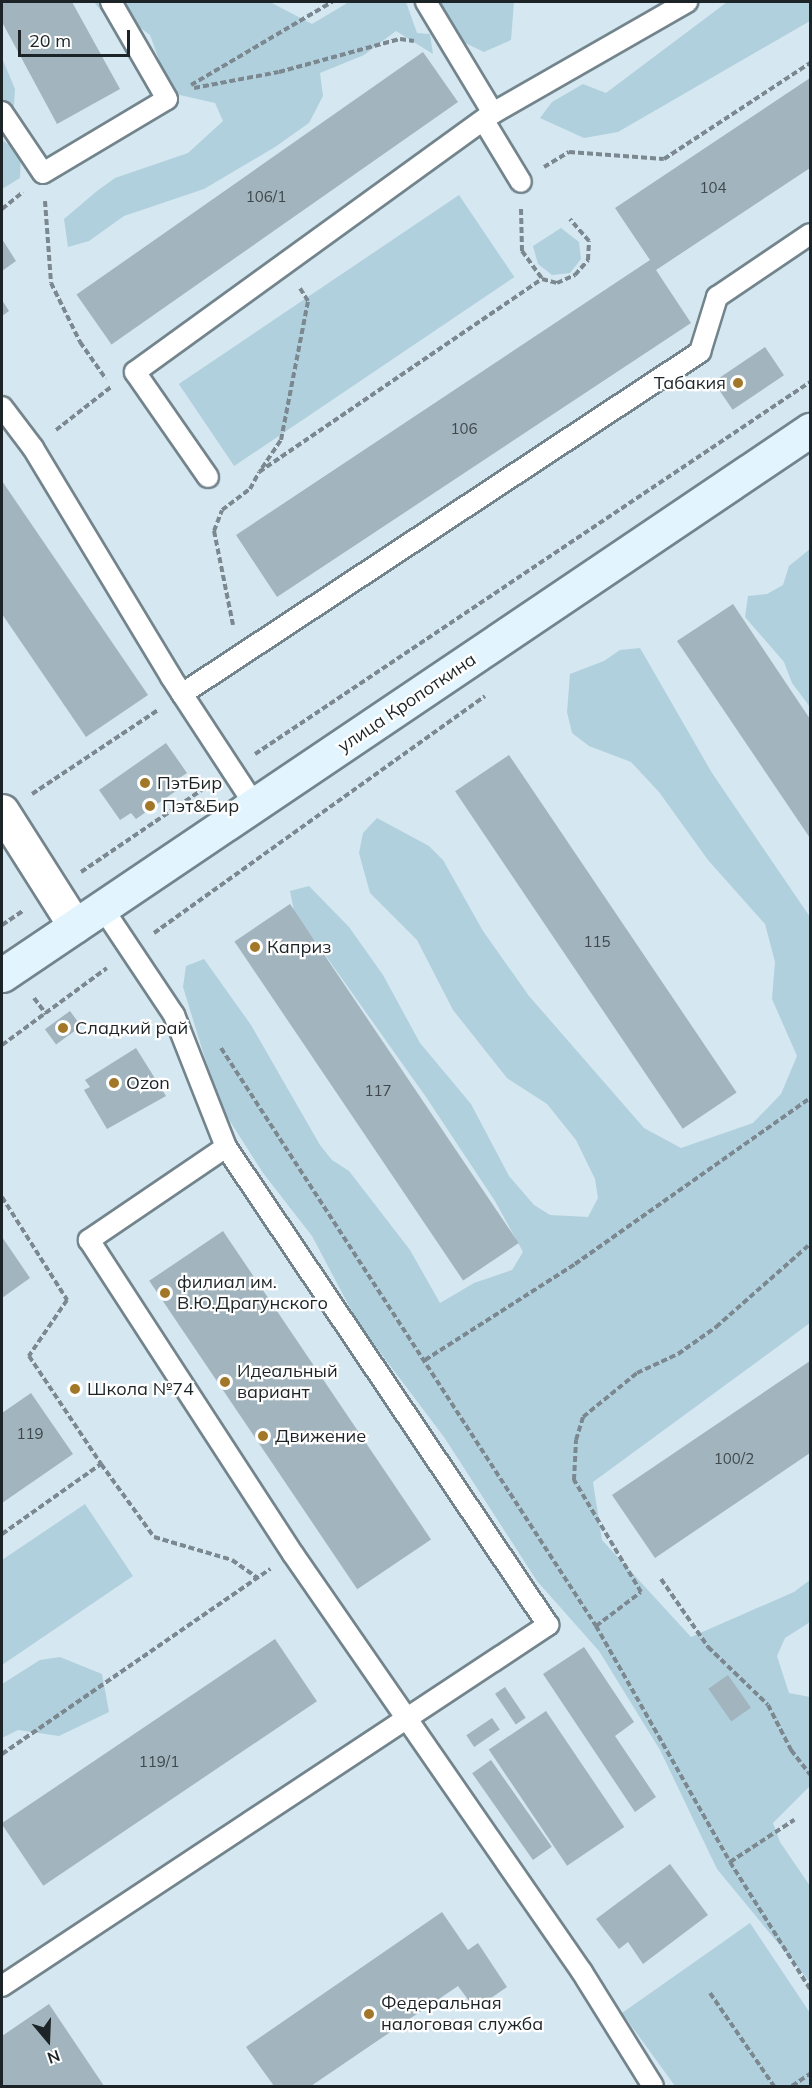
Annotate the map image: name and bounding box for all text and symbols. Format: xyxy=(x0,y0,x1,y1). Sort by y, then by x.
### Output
scale bar xyxy=(21,18,134,56)
text: 20 m xyxy=(29,29,71,52)
house number: 104 xyxy=(700,179,726,197)
house number: 106/1 xyxy=(246,188,286,206)
place label: Табакия xyxy=(654,372,726,394)
marker: Табакия xyxy=(731,376,745,390)
house number: 106 xyxy=(451,420,477,438)
street label: улица Кропоткина xyxy=(334,649,480,757)
place label: ПэтБир xyxy=(157,772,222,794)
marker: ПэтБир xyxy=(138,776,152,790)
place label: Пэт&Бир xyxy=(162,795,239,817)
marker: Пэт&Бир xyxy=(143,799,157,813)
house number: 115 xyxy=(584,933,610,951)
place label: Каприз xyxy=(267,936,331,958)
marker: Каприз xyxy=(248,940,262,954)
place label: Сладкий рай xyxy=(75,1017,188,1039)
marker: Сладкий рай xyxy=(56,1021,70,1035)
place label: Ozon xyxy=(126,1072,170,1094)
marker: Ozon xyxy=(107,1076,121,1090)
house number: 117 xyxy=(365,1082,391,1100)
place label: филиал им. В.Ю.Драгунского xyxy=(177,1272,328,1314)
marker: филиал им. В.Ю.Драгунского xyxy=(158,1286,172,1300)
place label: Идеальный вариант xyxy=(237,1361,338,1404)
marker: Идеальный вариант xyxy=(218,1375,232,1389)
place label: Школа №74 xyxy=(87,1378,194,1400)
marker: Школа №74 xyxy=(68,1382,82,1396)
house number: 119 xyxy=(17,1425,43,1443)
place label: Движение xyxy=(275,1425,366,1447)
marker: Движение xyxy=(256,1429,270,1443)
house number: 100/2 xyxy=(714,1450,754,1468)
house number: 119/1 xyxy=(139,1753,179,1771)
place label: Федеральная налоговая служба xyxy=(381,1993,543,2036)
marker: Федеральная налоговая служба xyxy=(362,2007,376,2021)
north arrow xyxy=(18,2010,78,2070)
text: N xyxy=(45,2046,63,2068)

